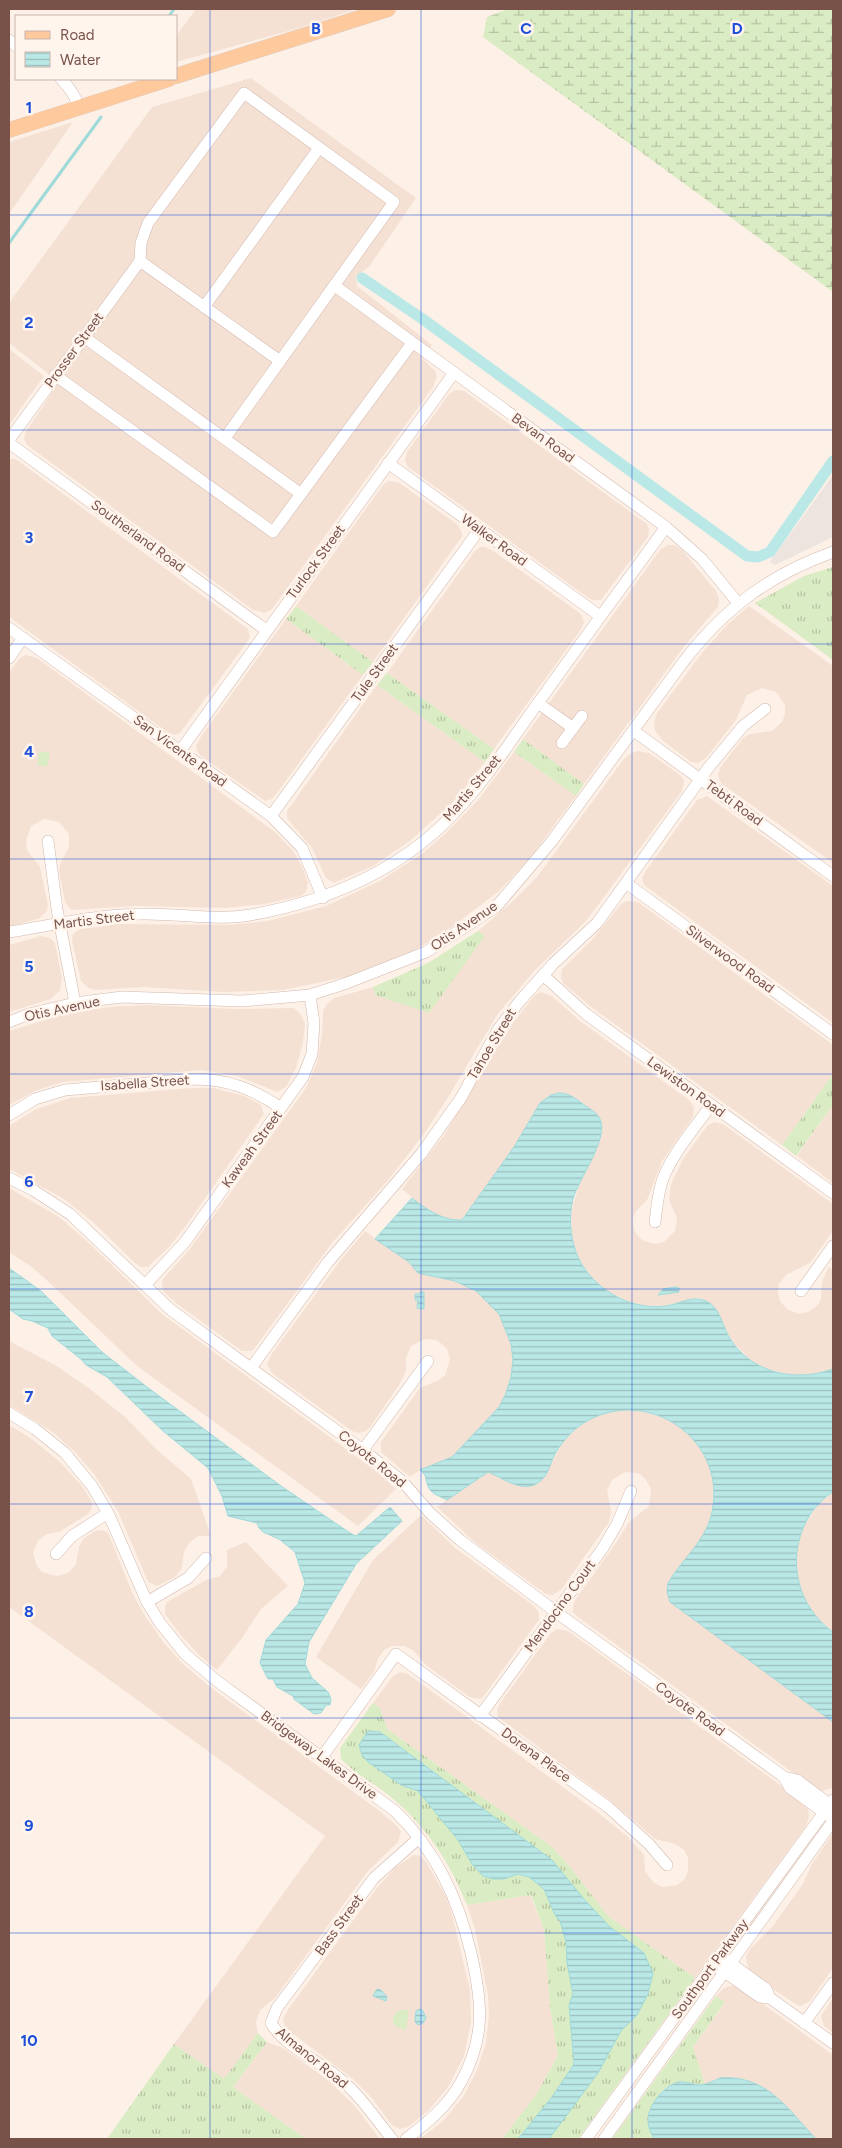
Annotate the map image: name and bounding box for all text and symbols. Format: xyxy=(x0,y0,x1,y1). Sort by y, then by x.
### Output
legend xyxy=(15,15,178,80)
text: B xyxy=(311,19,321,38)
text: C xyxy=(520,19,532,38)
text: D xyxy=(731,19,743,38)
text: Road xyxy=(60,26,95,44)
text: Water xyxy=(60,51,100,69)
text: 1 xyxy=(26,98,32,117)
street label: Prosser Street xyxy=(41,309,107,391)
text: 2 xyxy=(24,313,34,332)
street label: Bevan Road xyxy=(508,409,578,467)
street label: Southerland Road xyxy=(88,496,188,576)
street label: Walker Road xyxy=(458,510,530,570)
street label: Turlock Street xyxy=(283,521,349,603)
text: 3 xyxy=(25,528,34,547)
street label: Tule Street xyxy=(348,640,402,706)
street label: San Vicente Road xyxy=(130,711,230,791)
text: 4 xyxy=(24,742,34,761)
street label: Martis Street xyxy=(439,751,505,825)
street label: Tebti Road xyxy=(702,776,766,830)
street label: Otis Avenue xyxy=(427,897,501,955)
street label: Martis Street xyxy=(53,907,135,933)
street label: Silverwood Road xyxy=(682,921,778,997)
text: 5 xyxy=(24,957,34,976)
street label: Otis Avenue xyxy=(23,993,102,1025)
street label: Tahoe Street xyxy=(464,1005,520,1083)
street label: Lewiston Road xyxy=(644,1053,728,1121)
street label: Isabella Street xyxy=(100,1071,190,1095)
street label: Kaweah Street xyxy=(218,1107,286,1191)
text: 6 xyxy=(24,1172,34,1191)
text: 7 xyxy=(25,1387,34,1406)
street label: Coyote Road xyxy=(335,1427,409,1491)
street label: Mendocino Court xyxy=(521,1557,599,1655)
text: 8 xyxy=(24,1602,34,1621)
street label: Coyote Road xyxy=(652,1678,728,1740)
street label: Bridgeway Lakes Drive xyxy=(257,1707,381,1803)
street label: Dorena Place xyxy=(498,1724,574,1786)
text: 9 xyxy=(24,1816,34,1835)
street label: Bass Street xyxy=(311,1891,367,1959)
street label: Southport Parkway xyxy=(668,1915,752,2022)
street label: Almanor Road xyxy=(272,2024,352,2092)
text: 10 xyxy=(20,2031,38,2050)

